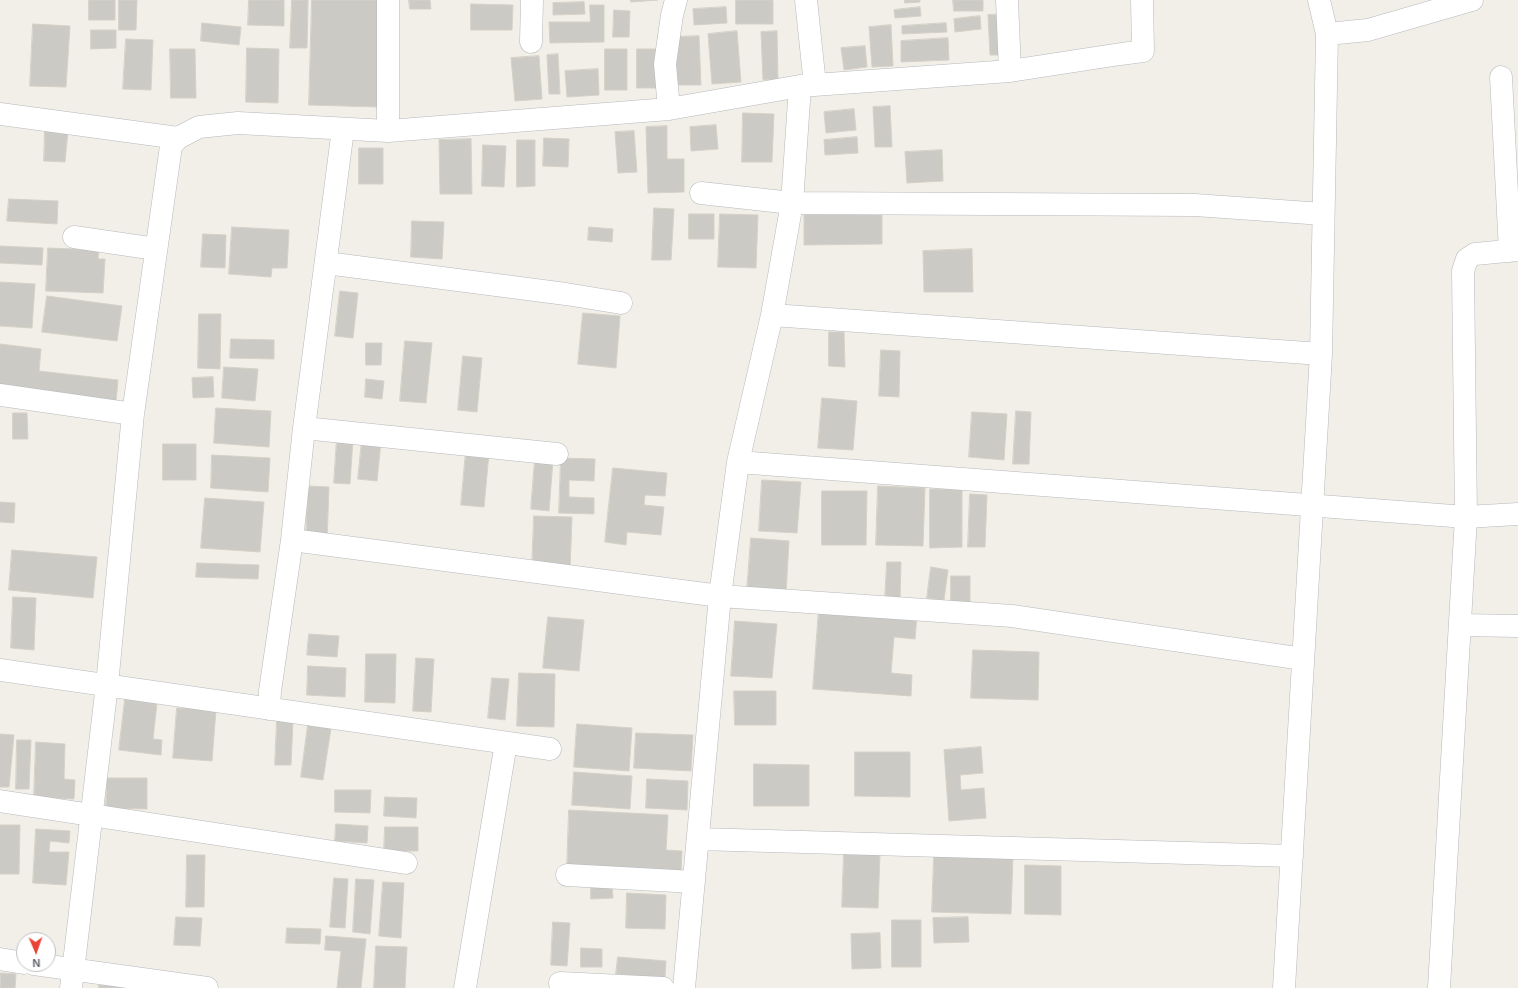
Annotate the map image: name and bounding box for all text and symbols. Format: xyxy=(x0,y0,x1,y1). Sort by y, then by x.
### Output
north arrow xyxy=(16,932,56,972)
text: N xyxy=(32,957,41,969)

